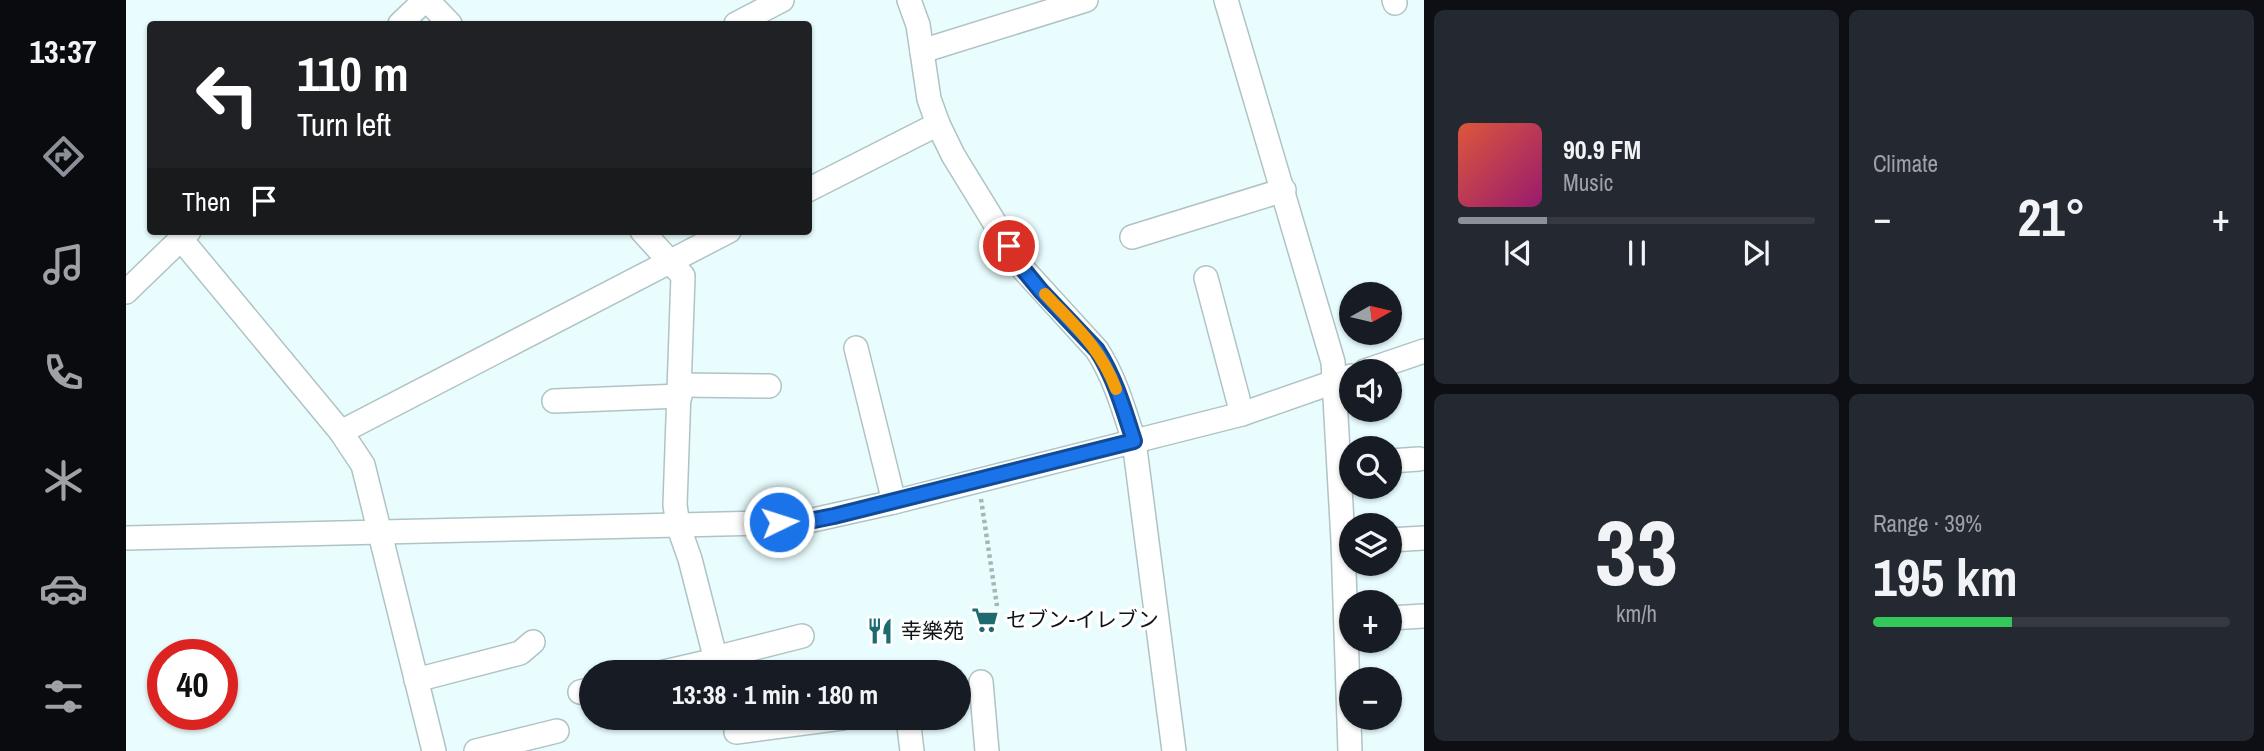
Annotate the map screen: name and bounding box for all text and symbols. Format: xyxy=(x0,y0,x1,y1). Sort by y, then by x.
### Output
text: 13:37 xyxy=(29,30,97,73)
text: 110 m xyxy=(297,40,409,106)
icon: left xyxy=(182,49,273,140)
text: Turn left xyxy=(297,103,391,146)
icon: directions xyxy=(39,132,88,181)
text: 90.9 FM xyxy=(1563,132,1641,167)
text: Climate xyxy=(1873,148,1938,179)
text: Music xyxy=(1563,167,1613,198)
icon: arrive xyxy=(245,182,283,220)
text: 21° xyxy=(2017,182,2086,252)
text: Then xyxy=(182,184,231,219)
text: − xyxy=(1873,192,1891,243)
text: + xyxy=(2212,192,2230,243)
pin xyxy=(979,216,1039,276)
icon: arrive xyxy=(990,227,1028,265)
icon: previous xyxy=(1499,234,1537,272)
icon: pause xyxy=(1618,234,1656,272)
icon: next xyxy=(1737,234,1775,272)
icon: music xyxy=(39,240,88,289)
north arrow xyxy=(1339,282,1402,345)
map controls xyxy=(1339,282,1402,730)
icon: phone xyxy=(39,348,88,397)
button: sound xyxy=(1339,359,1402,422)
button: search xyxy=(1339,436,1402,499)
icon: climate xyxy=(39,456,88,505)
position arrow xyxy=(742,485,816,559)
text: 33 xyxy=(1595,491,1678,613)
text: Range · 39% xyxy=(1873,508,1982,539)
button: layers xyxy=(1339,513,1402,576)
text: 195 km xyxy=(1873,542,2018,612)
icon: car xyxy=(39,564,88,613)
button: + xyxy=(1339,590,1402,653)
text: km/h xyxy=(1616,598,1657,629)
supermarket icon: セブン-イレブン xyxy=(970,605,1000,635)
place label: セブン-イレブン xyxy=(1006,605,1159,634)
restaurant icon: 幸樂苑 xyxy=(865,616,895,646)
place label: 幸樂苑 xyxy=(901,616,964,645)
speed limit sign: 40 xyxy=(147,639,238,730)
button: − xyxy=(1339,667,1402,730)
icon: filters xyxy=(39,672,88,721)
text: 13:38 · 1 min · 180 m xyxy=(672,677,878,712)

